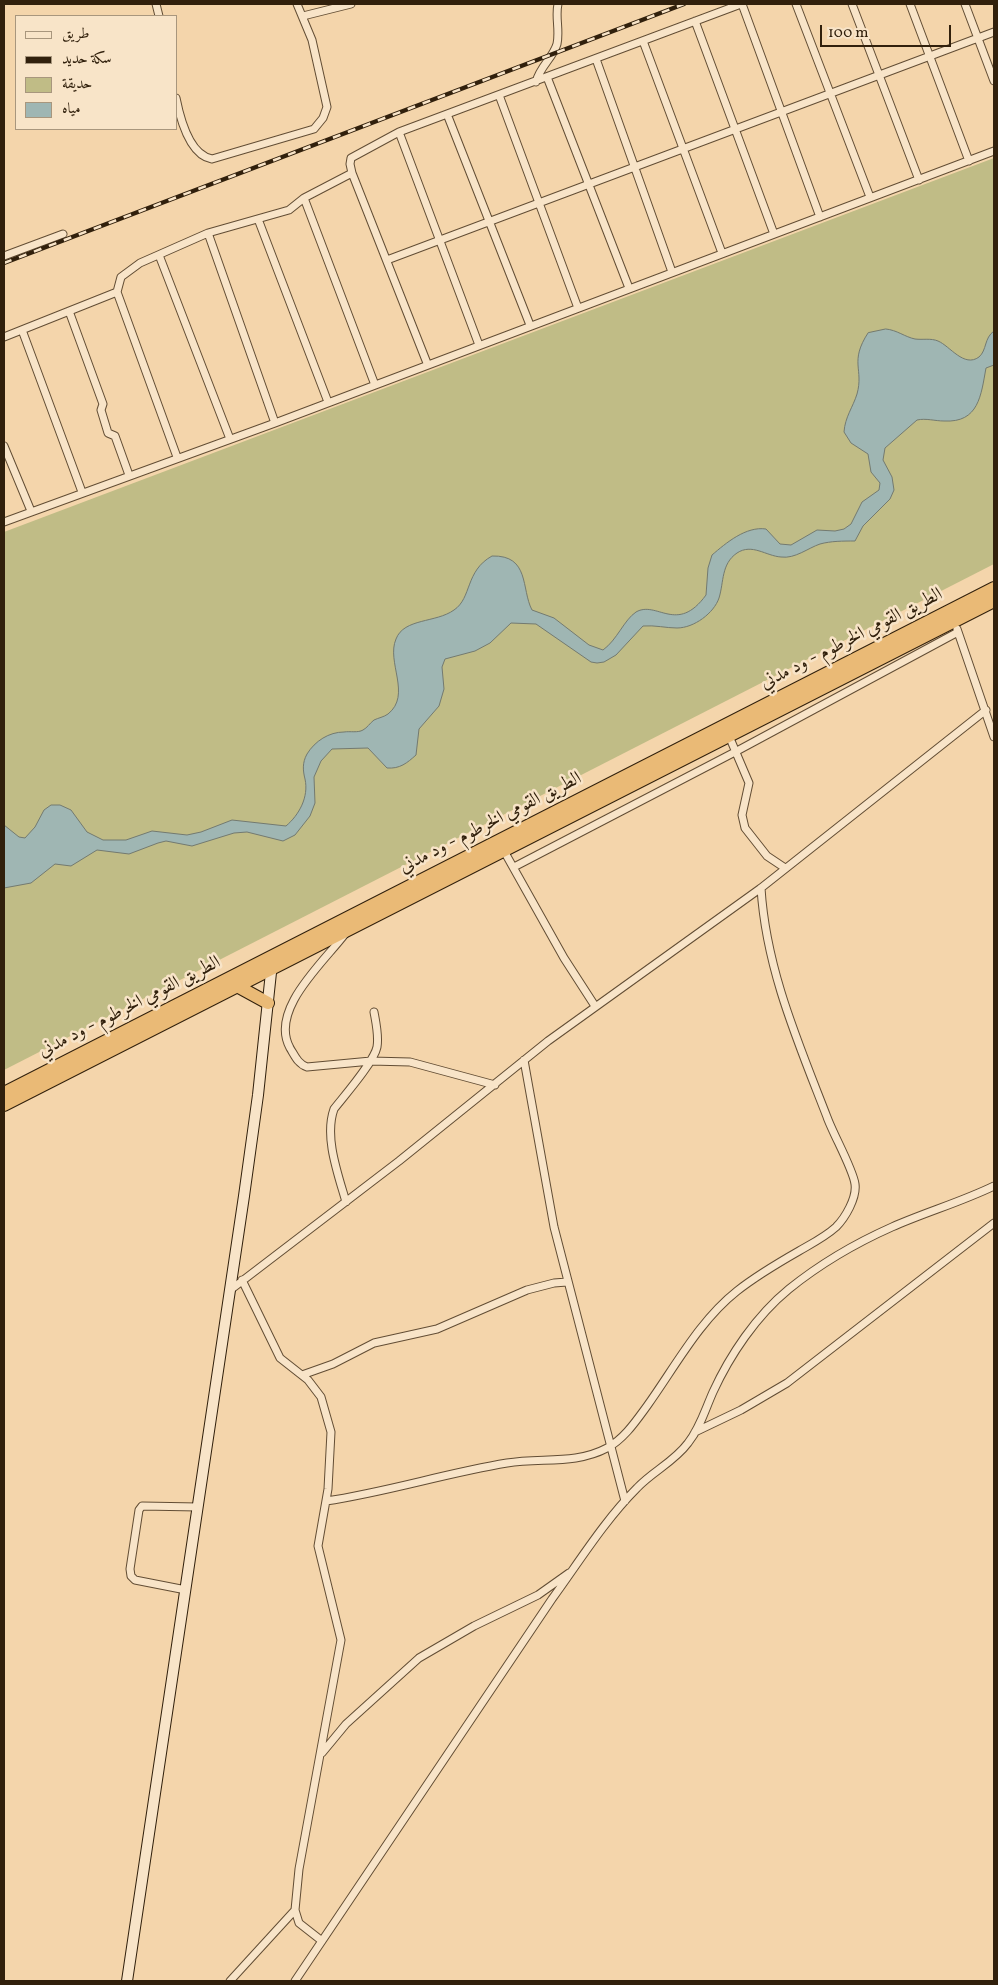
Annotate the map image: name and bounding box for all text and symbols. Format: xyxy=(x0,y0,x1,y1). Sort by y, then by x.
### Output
legend xyxy=(15,15,178,130)
scale bar xyxy=(823,15,954,47)
text: 100 m xyxy=(828,23,868,44)
text: طريق xyxy=(62,24,89,45)
text: سكة حديد xyxy=(62,49,111,70)
text: حديقة xyxy=(62,74,92,95)
text: مياه xyxy=(62,99,80,120)
street label: الطريق القومي الخرطوم - ود مدني xyxy=(757,584,947,696)
street label: الطريق القومي الخرطوم - ود مدني xyxy=(396,768,586,880)
street label: الطريق القومي الخرطوم - ود مدني xyxy=(35,952,225,1064)

